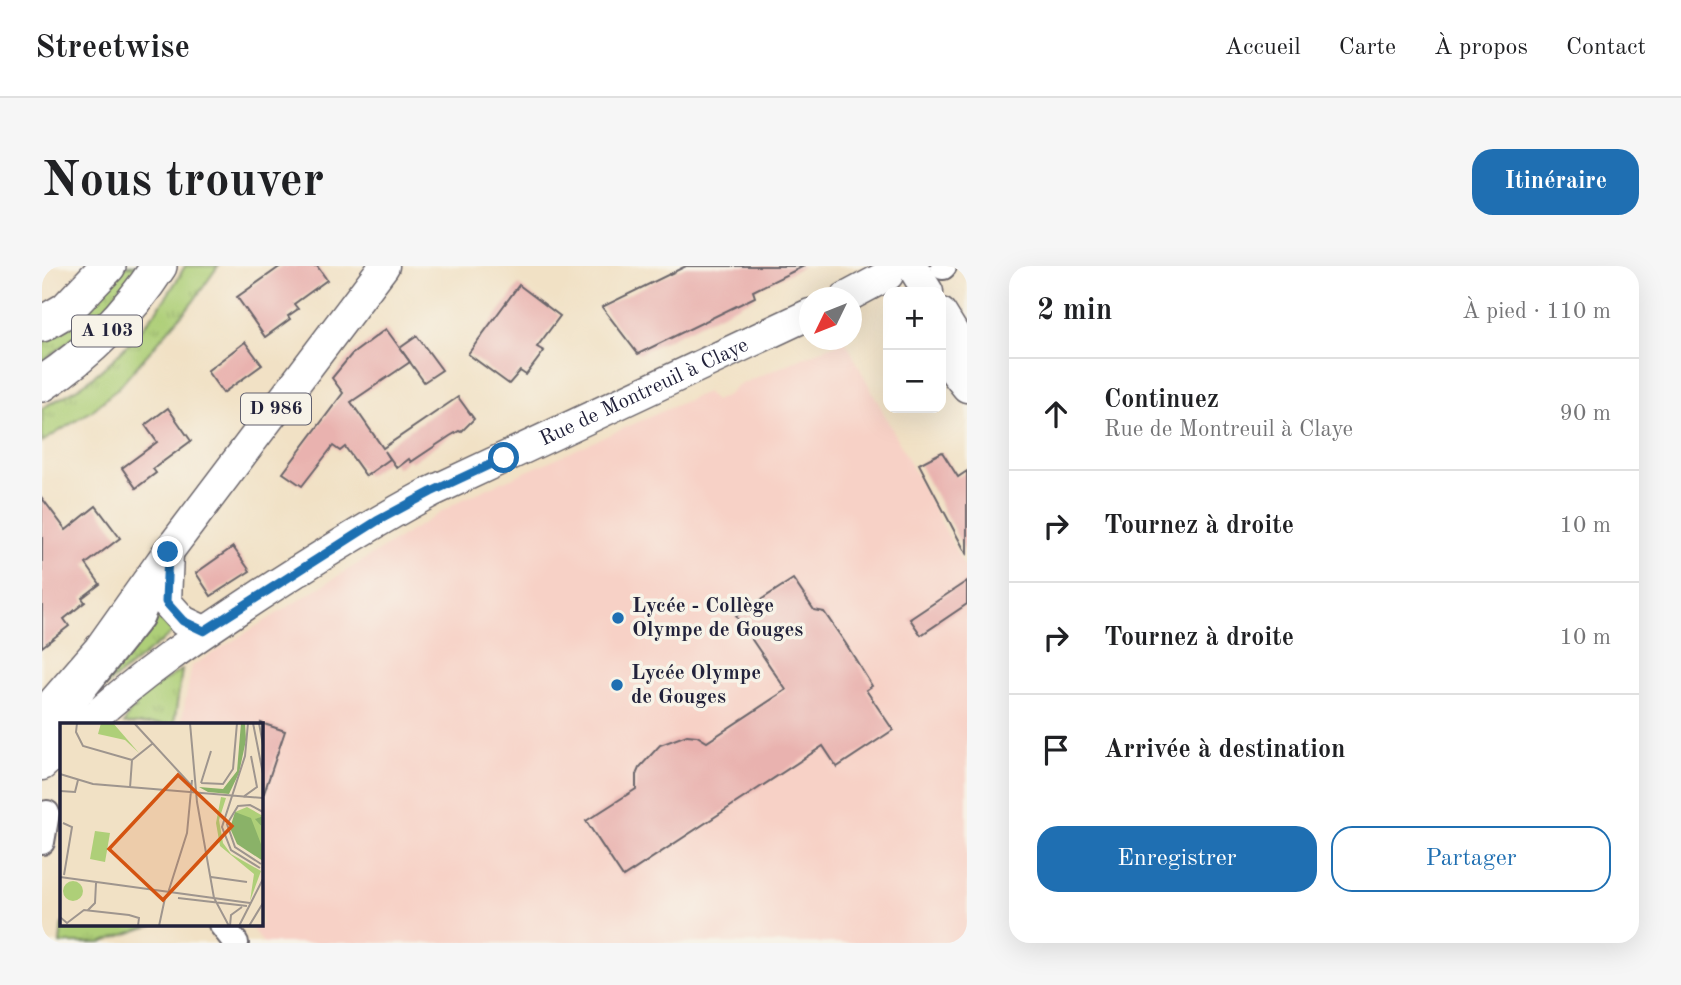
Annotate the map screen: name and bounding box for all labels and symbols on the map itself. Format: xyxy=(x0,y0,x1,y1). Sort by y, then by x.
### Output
north arrow xyxy=(799,287,862,350)
road number: A 103 xyxy=(72,316,142,346)
street label: Rue de Montreuil à Claye xyxy=(536,334,751,450)
road number: D 986 xyxy=(241,393,311,424)
route start xyxy=(488,442,519,473)
route end xyxy=(152,536,183,567)
place label: Lycée - Collège Olympe de Gouges xyxy=(632,596,803,641)
marker: Lycée - Collège Olympe de Gouges xyxy=(610,610,626,626)
place label: Lycée Olympe de Gouges xyxy=(631,663,761,708)
marker: Lycée Olympe de Gouges xyxy=(609,677,625,693)
inset map xyxy=(60,723,262,926)

